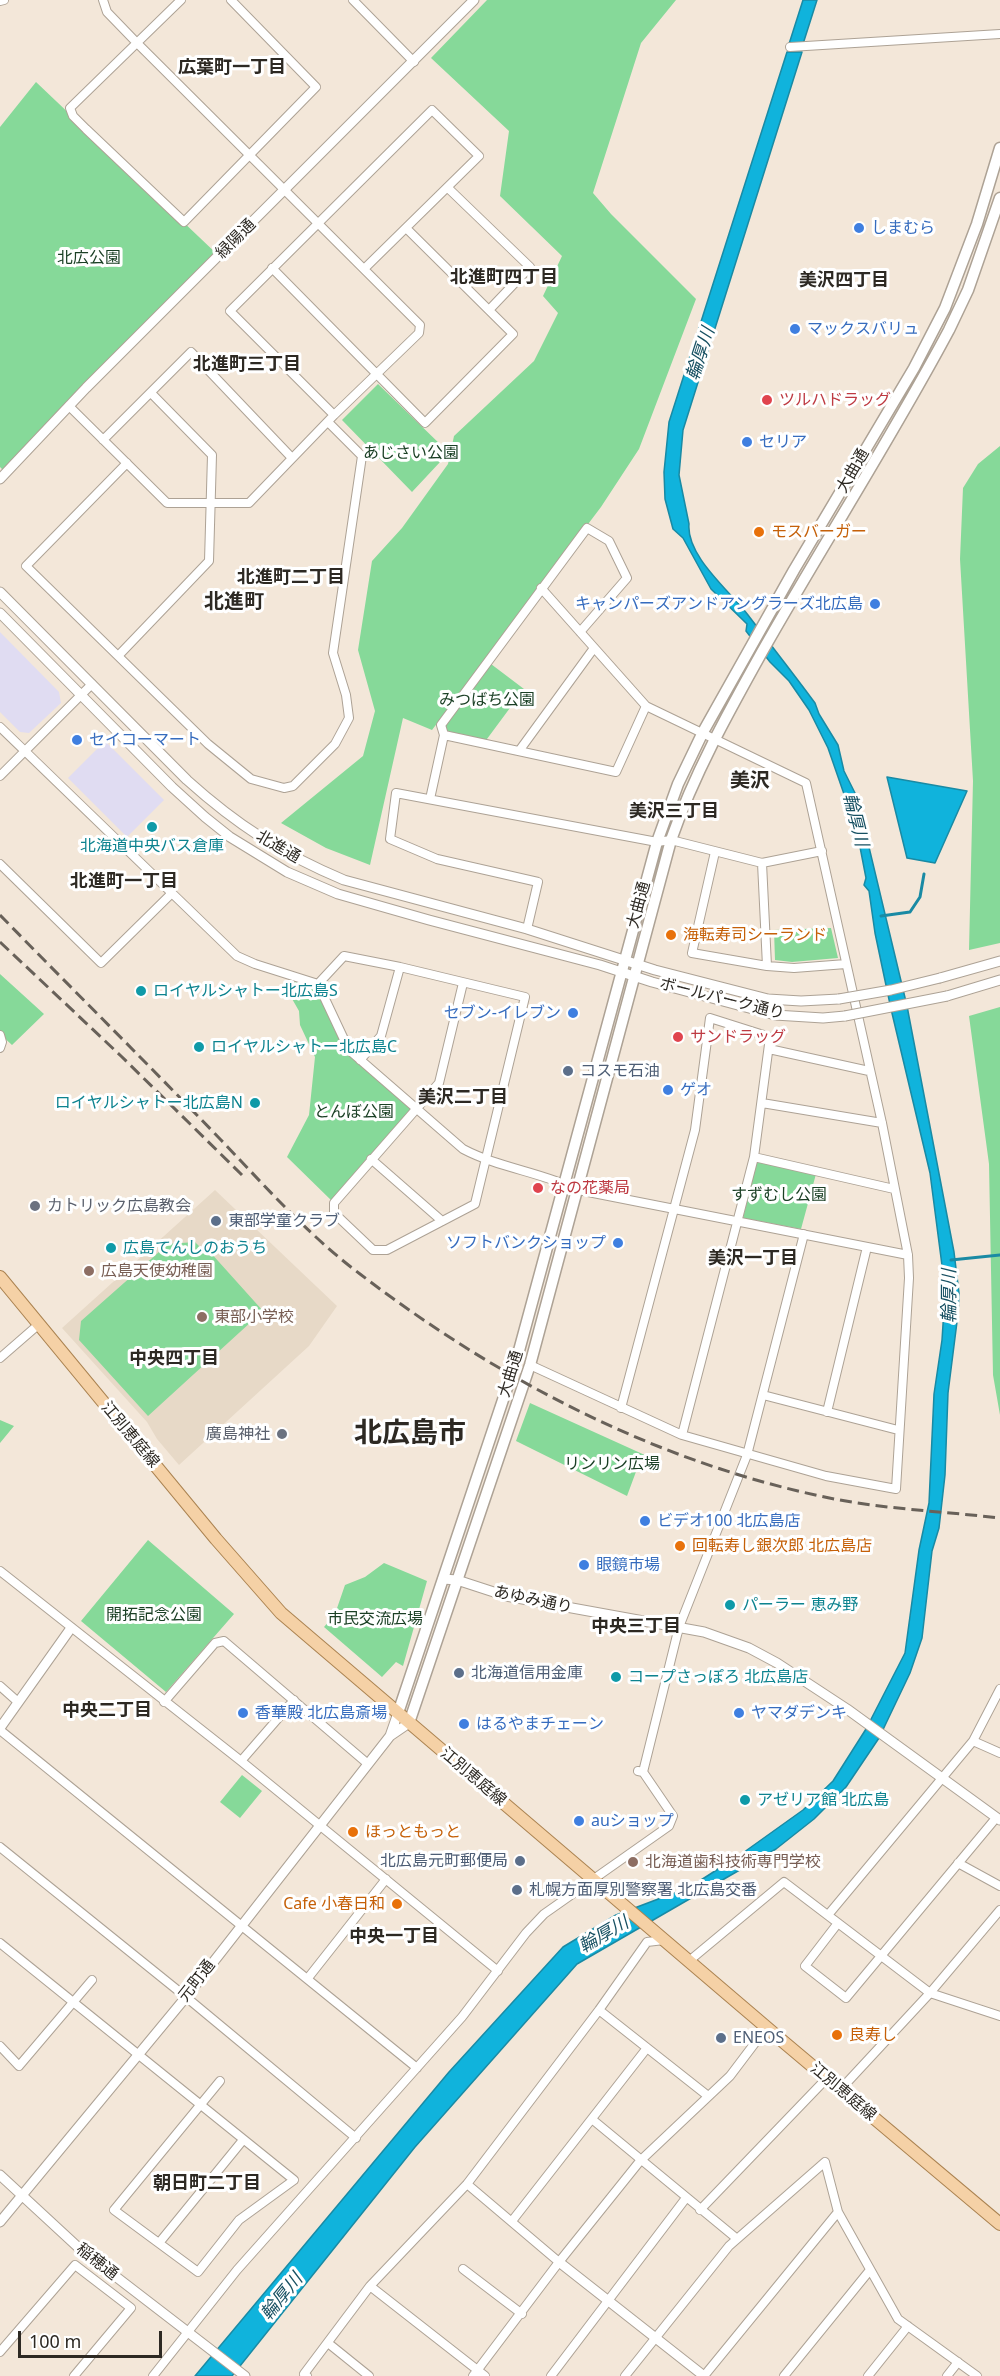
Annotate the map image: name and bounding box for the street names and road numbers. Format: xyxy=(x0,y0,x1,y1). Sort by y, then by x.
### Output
street label: 緑陽通 xyxy=(212,215,260,263)
street label: 大曲通 xyxy=(833,445,873,497)
street label: 北進通 xyxy=(252,827,304,867)
street label: 大曲通 xyxy=(624,879,654,931)
street label: ボールパーク通り xyxy=(658,974,786,1024)
street label: 大曲通 xyxy=(495,1348,527,1400)
street label: 江別恵庭線 xyxy=(97,1398,163,1472)
street label: あゆみ通り xyxy=(492,1582,574,1618)
street label: 江別恵庭線 xyxy=(436,1744,510,1810)
street label: 元町通 xyxy=(175,1956,219,2006)
street label: 江別恵庭線 xyxy=(806,2059,880,2125)
street label: 稲穂通 xyxy=(72,2240,122,2284)

